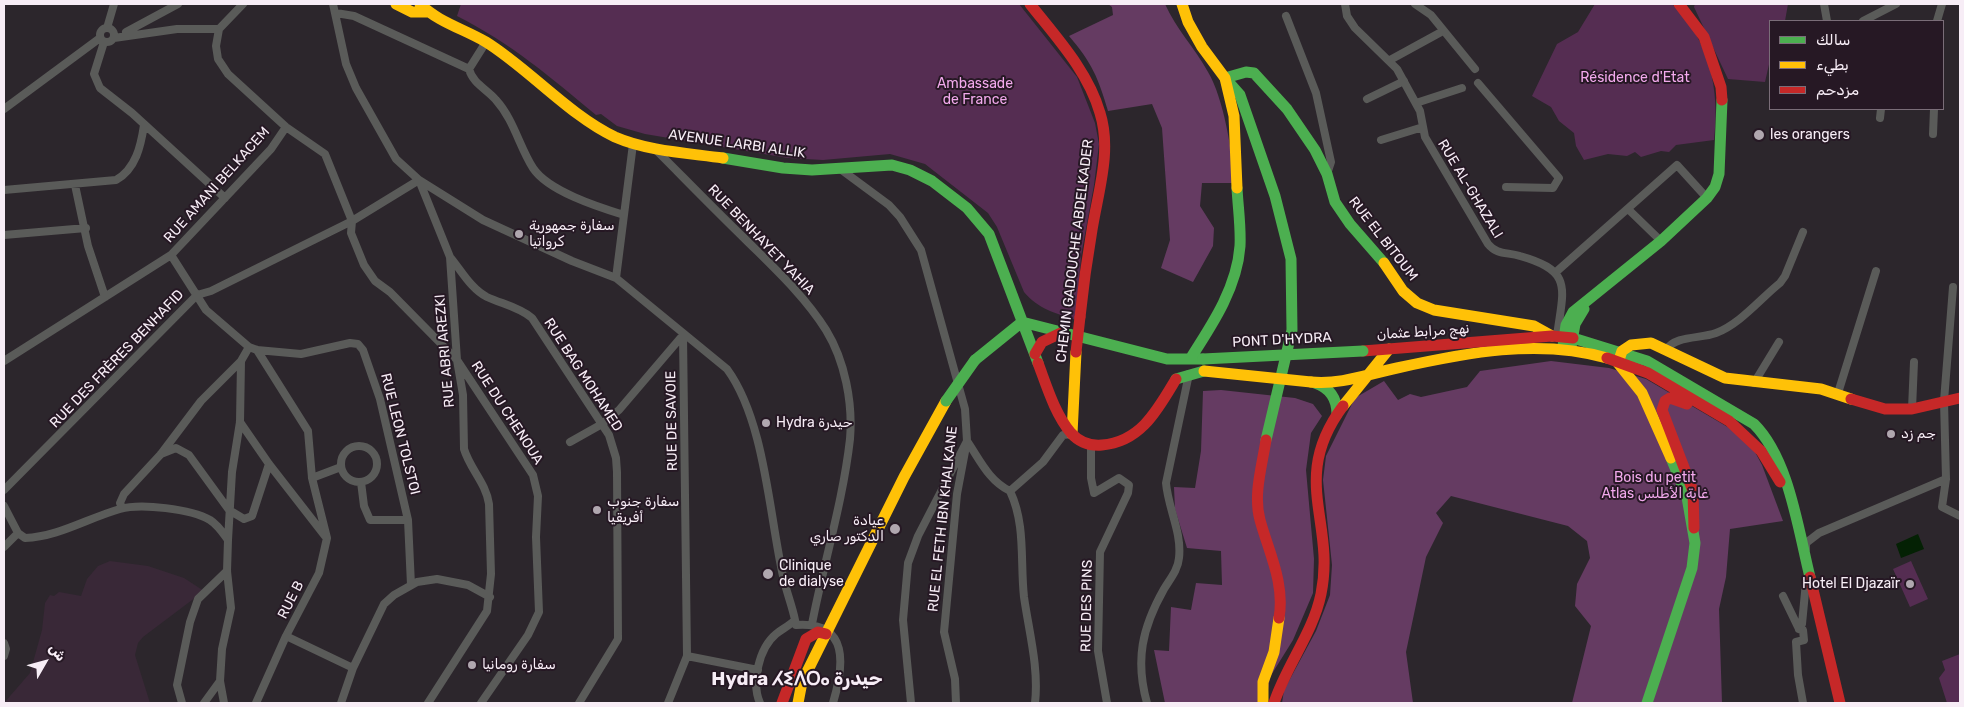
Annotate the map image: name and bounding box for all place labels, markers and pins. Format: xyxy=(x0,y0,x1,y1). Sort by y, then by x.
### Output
place label: les orangers xyxy=(1770,127,1850,143)
marker: les orangers xyxy=(1752,128,1766,142)
place label: سفارة جمهورية كرواتيا xyxy=(529,218,615,250)
marker: سفارة جمهورية كرواتيا xyxy=(513,228,525,240)
place label: Hydra حيدرة xyxy=(776,415,852,431)
marker: Hydra حيدرة xyxy=(760,417,772,429)
place label: جم زد xyxy=(1901,426,1936,442)
marker: جم زد xyxy=(1885,428,1897,440)
place label: سفارة جنوب أفريقيا xyxy=(607,494,679,526)
marker: سفارة جنوب أفريقيا xyxy=(591,504,603,516)
place label: عيادة الدكتور صاري xyxy=(810,513,884,546)
marker: عيادة الدكتور صاري xyxy=(888,522,902,536)
place label: Clinique de dialyse xyxy=(779,558,844,590)
marker: Clinique de dialyse xyxy=(761,567,775,581)
place label: Hotel El Djazaïr xyxy=(1802,576,1900,592)
marker: Hotel El Djazaïr xyxy=(1904,578,1916,590)
place label: سفارة رومانيا xyxy=(482,657,556,673)
marker: سفارة رومانيا xyxy=(466,659,478,671)

